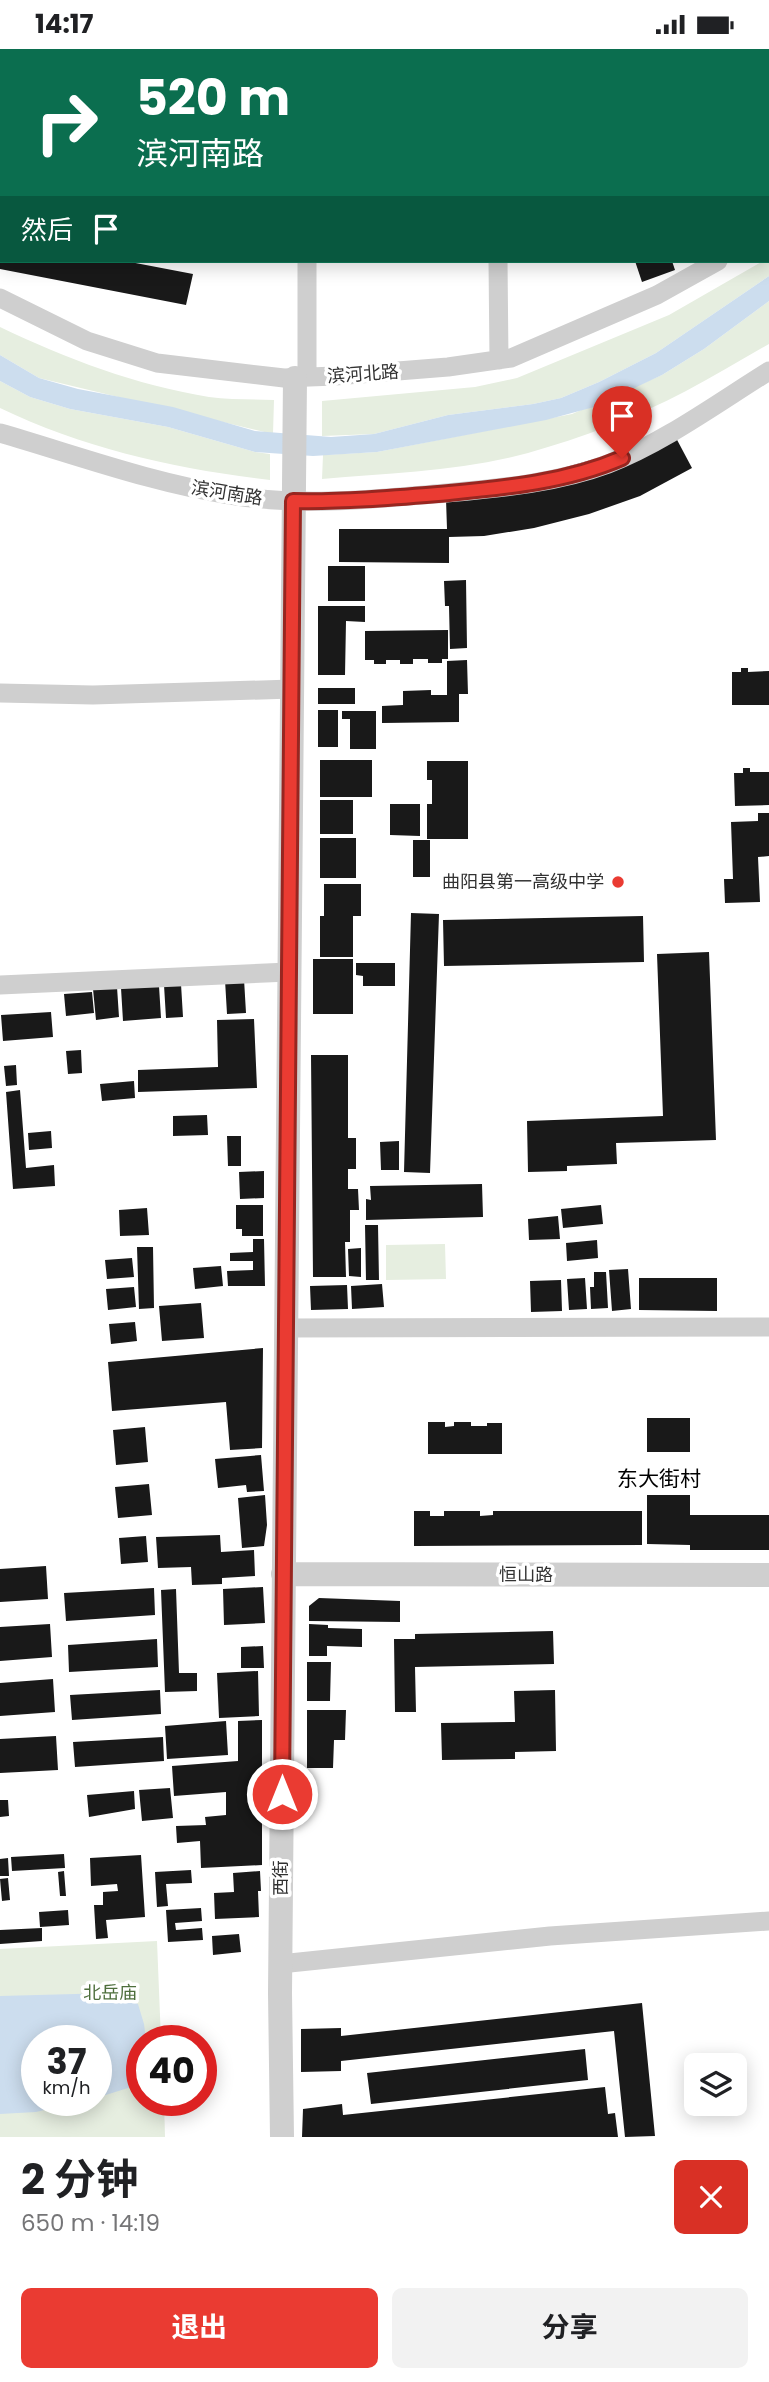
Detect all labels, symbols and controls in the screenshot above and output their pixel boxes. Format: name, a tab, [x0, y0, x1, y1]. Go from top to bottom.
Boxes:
text: 14:17	[35, 6, 93, 42]
text: 520 m	[136, 64, 290, 132]
icon: right	[21, 77, 112, 168]
text: 滨河南路	[136, 131, 264, 176]
icon: arrive	[87, 210, 125, 248]
text: 然后	[21, 212, 73, 248]
street label: 滨河北路	[326, 359, 400, 388]
pin	[592, 386, 652, 458]
icon: arrive	[603, 397, 641, 435]
street label: 滨河南路	[190, 475, 265, 510]
place label: 曲阳县第一高级中学	[442, 869, 604, 894]
marker: 曲阳县第一高级中学	[610, 874, 626, 890]
district label: 东大街村	[617, 1464, 701, 1493]
street label: 恒山路	[499, 1562, 553, 1587]
position arrow	[245, 1757, 319, 1831]
street label: 西街	[268, 1860, 293, 1896]
park label: 北岳庙	[83, 1980, 137, 2005]
speed limit sign: 40	[126, 2025, 217, 2116]
text: 37	[47, 2037, 86, 2086]
map controls	[684, 2053, 747, 2116]
button: layers	[684, 2053, 747, 2116]
text: km/h	[43, 2075, 90, 2100]
text: 2 分钟	[21, 2150, 138, 2209]
button: close	[674, 2160, 748, 2234]
text: 650 m · 14:19	[21, 2207, 160, 2239]
button: 退出	[21, 2288, 378, 2368]
button: 分享	[392, 2288, 748, 2368]

